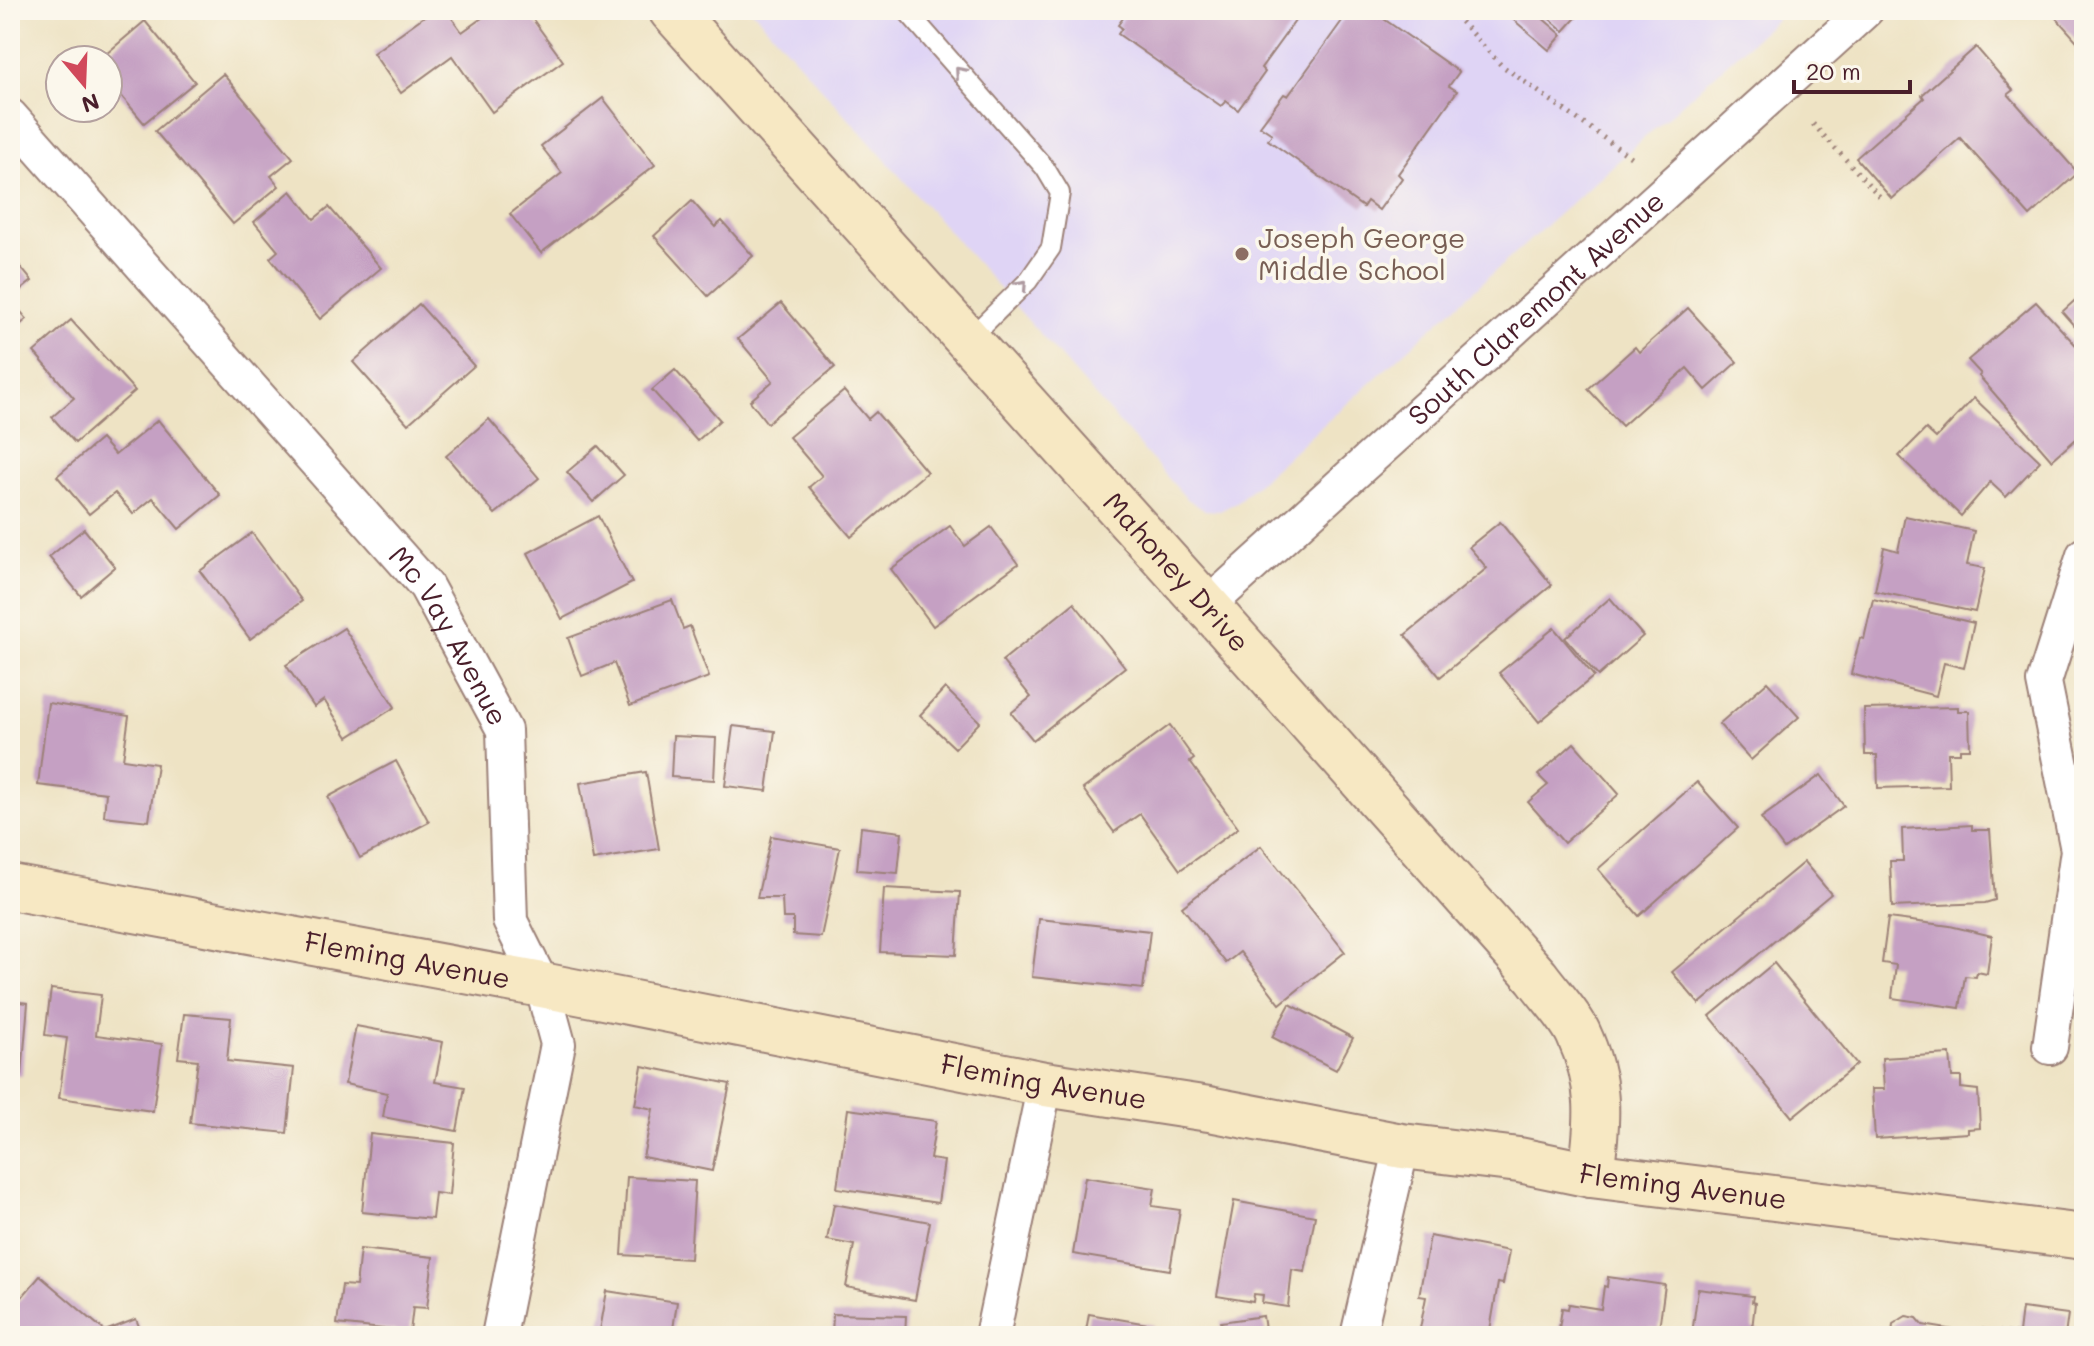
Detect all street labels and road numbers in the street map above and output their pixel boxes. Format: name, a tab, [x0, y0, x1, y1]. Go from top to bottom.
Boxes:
street label: South Claremont Avenue	[1400, 182, 1671, 433]
street label: Mahoney Drive	[1096, 484, 1258, 659]
street label: Mc Vay Avenue	[382, 538, 517, 731]
street label: Fleming Avenue	[302, 923, 513, 996]
street label: Fleming Avenue	[938, 1045, 1149, 1116]
street label: Fleming Avenue	[1576, 1154, 1789, 1216]

